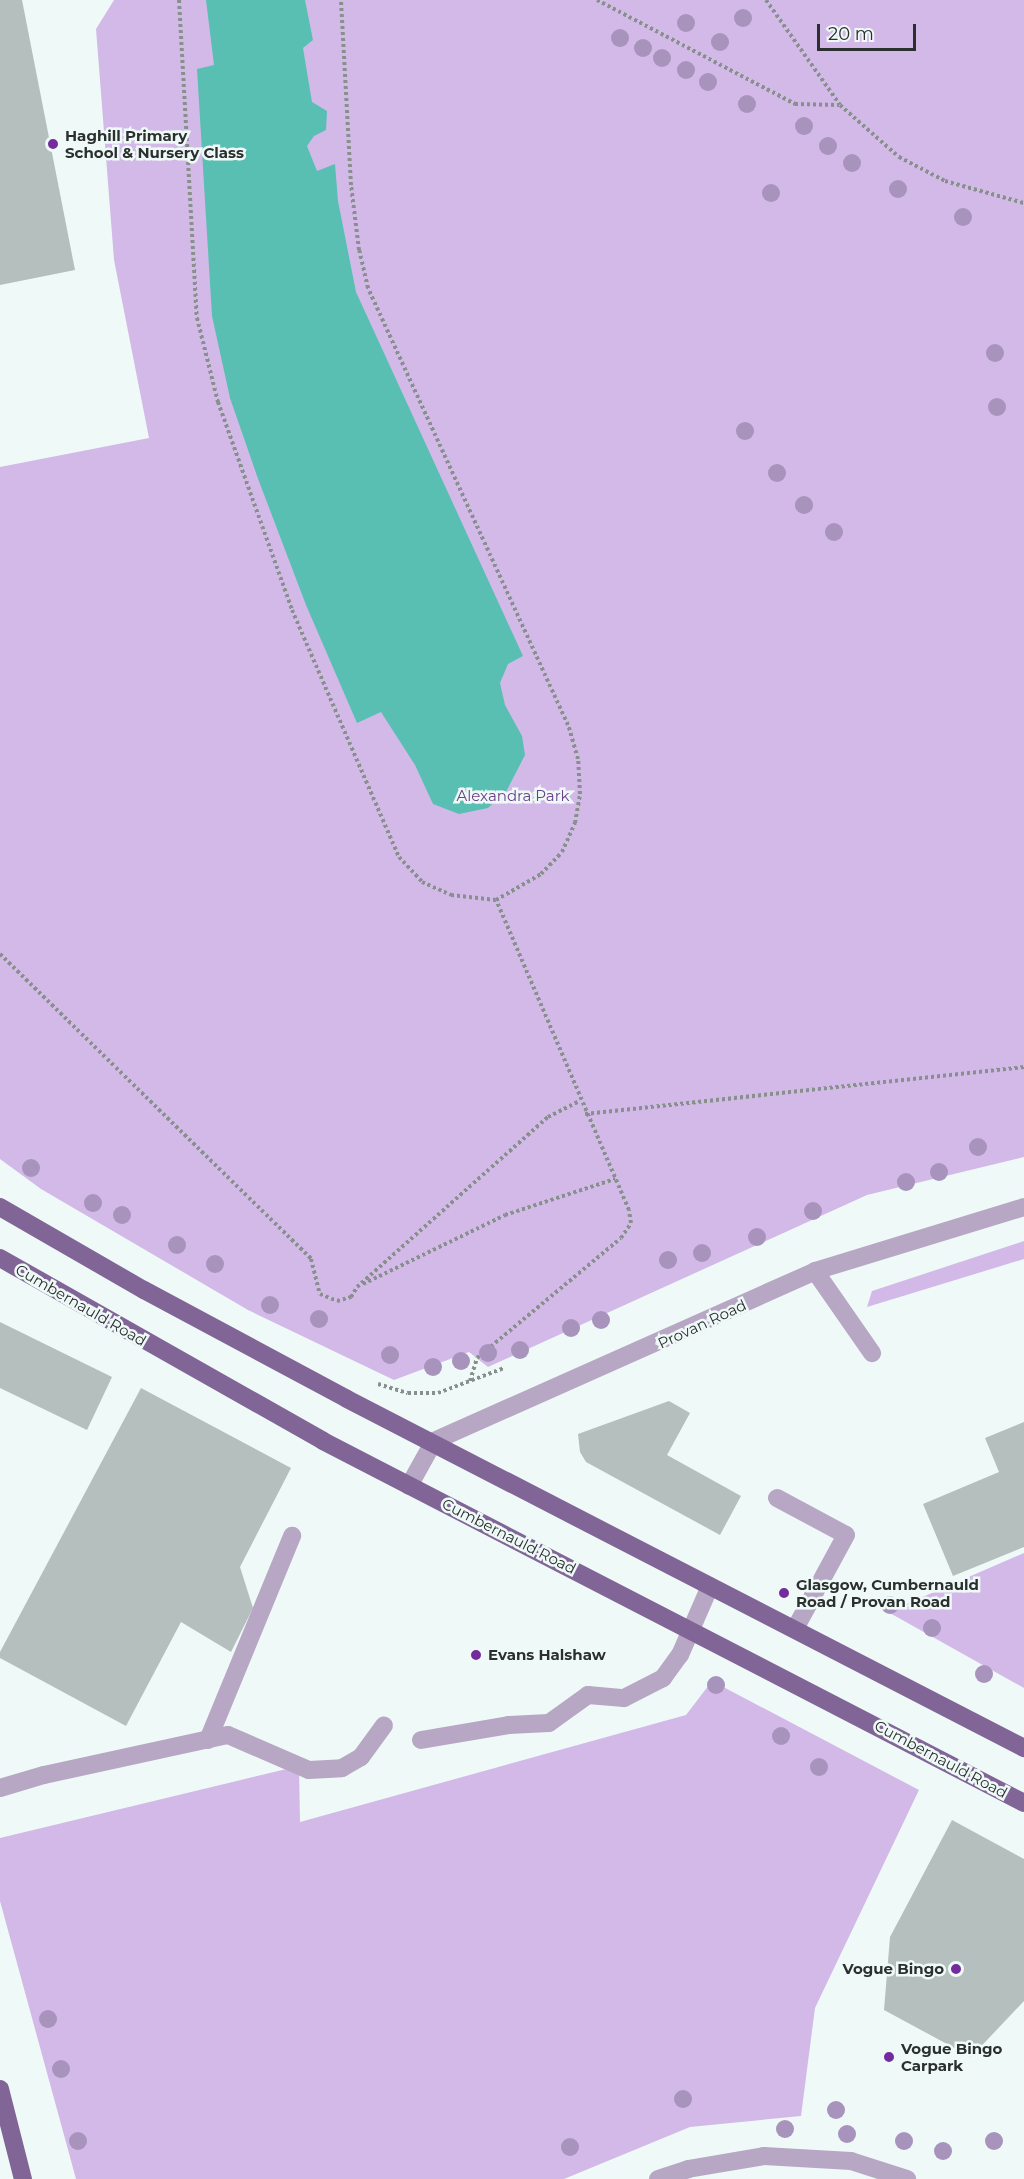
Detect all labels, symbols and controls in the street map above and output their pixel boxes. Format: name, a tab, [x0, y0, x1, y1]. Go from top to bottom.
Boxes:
scale bar	[820, 12, 919, 50]
text: 20 m	[828, 23, 874, 45]
place label: Haghill Primary School & Nursery Class	[65, 126, 244, 161]
marker: Haghill Primary School & Nursery Class	[46, 137, 60, 151]
park label: Alexandra Park	[456, 787, 570, 805]
street label: Cumbernauld Road	[12, 1260, 150, 1350]
street label: Provan Road	[655, 1296, 749, 1352]
street label: Cumbernauld Road	[439, 1494, 579, 1578]
place label: Glasgow, Cumbernauld Road / Provan Road	[796, 1575, 979, 1610]
marker: Glasgow, Cumbernauld Road / Provan Road	[777, 1586, 791, 1600]
place label: Evans Halshaw	[488, 1646, 606, 1664]
marker: Evans Halshaw	[469, 1648, 483, 1662]
street label: Cumbernauld Road	[871, 1716, 1011, 1802]
place label: Vogue Bingo	[843, 1960, 944, 1978]
marker: Vogue Bingo	[949, 1962, 963, 1976]
place label: Vogue Bingo Carpark	[901, 2039, 1002, 2074]
marker: Vogue Bingo Carpark	[882, 2050, 896, 2064]

